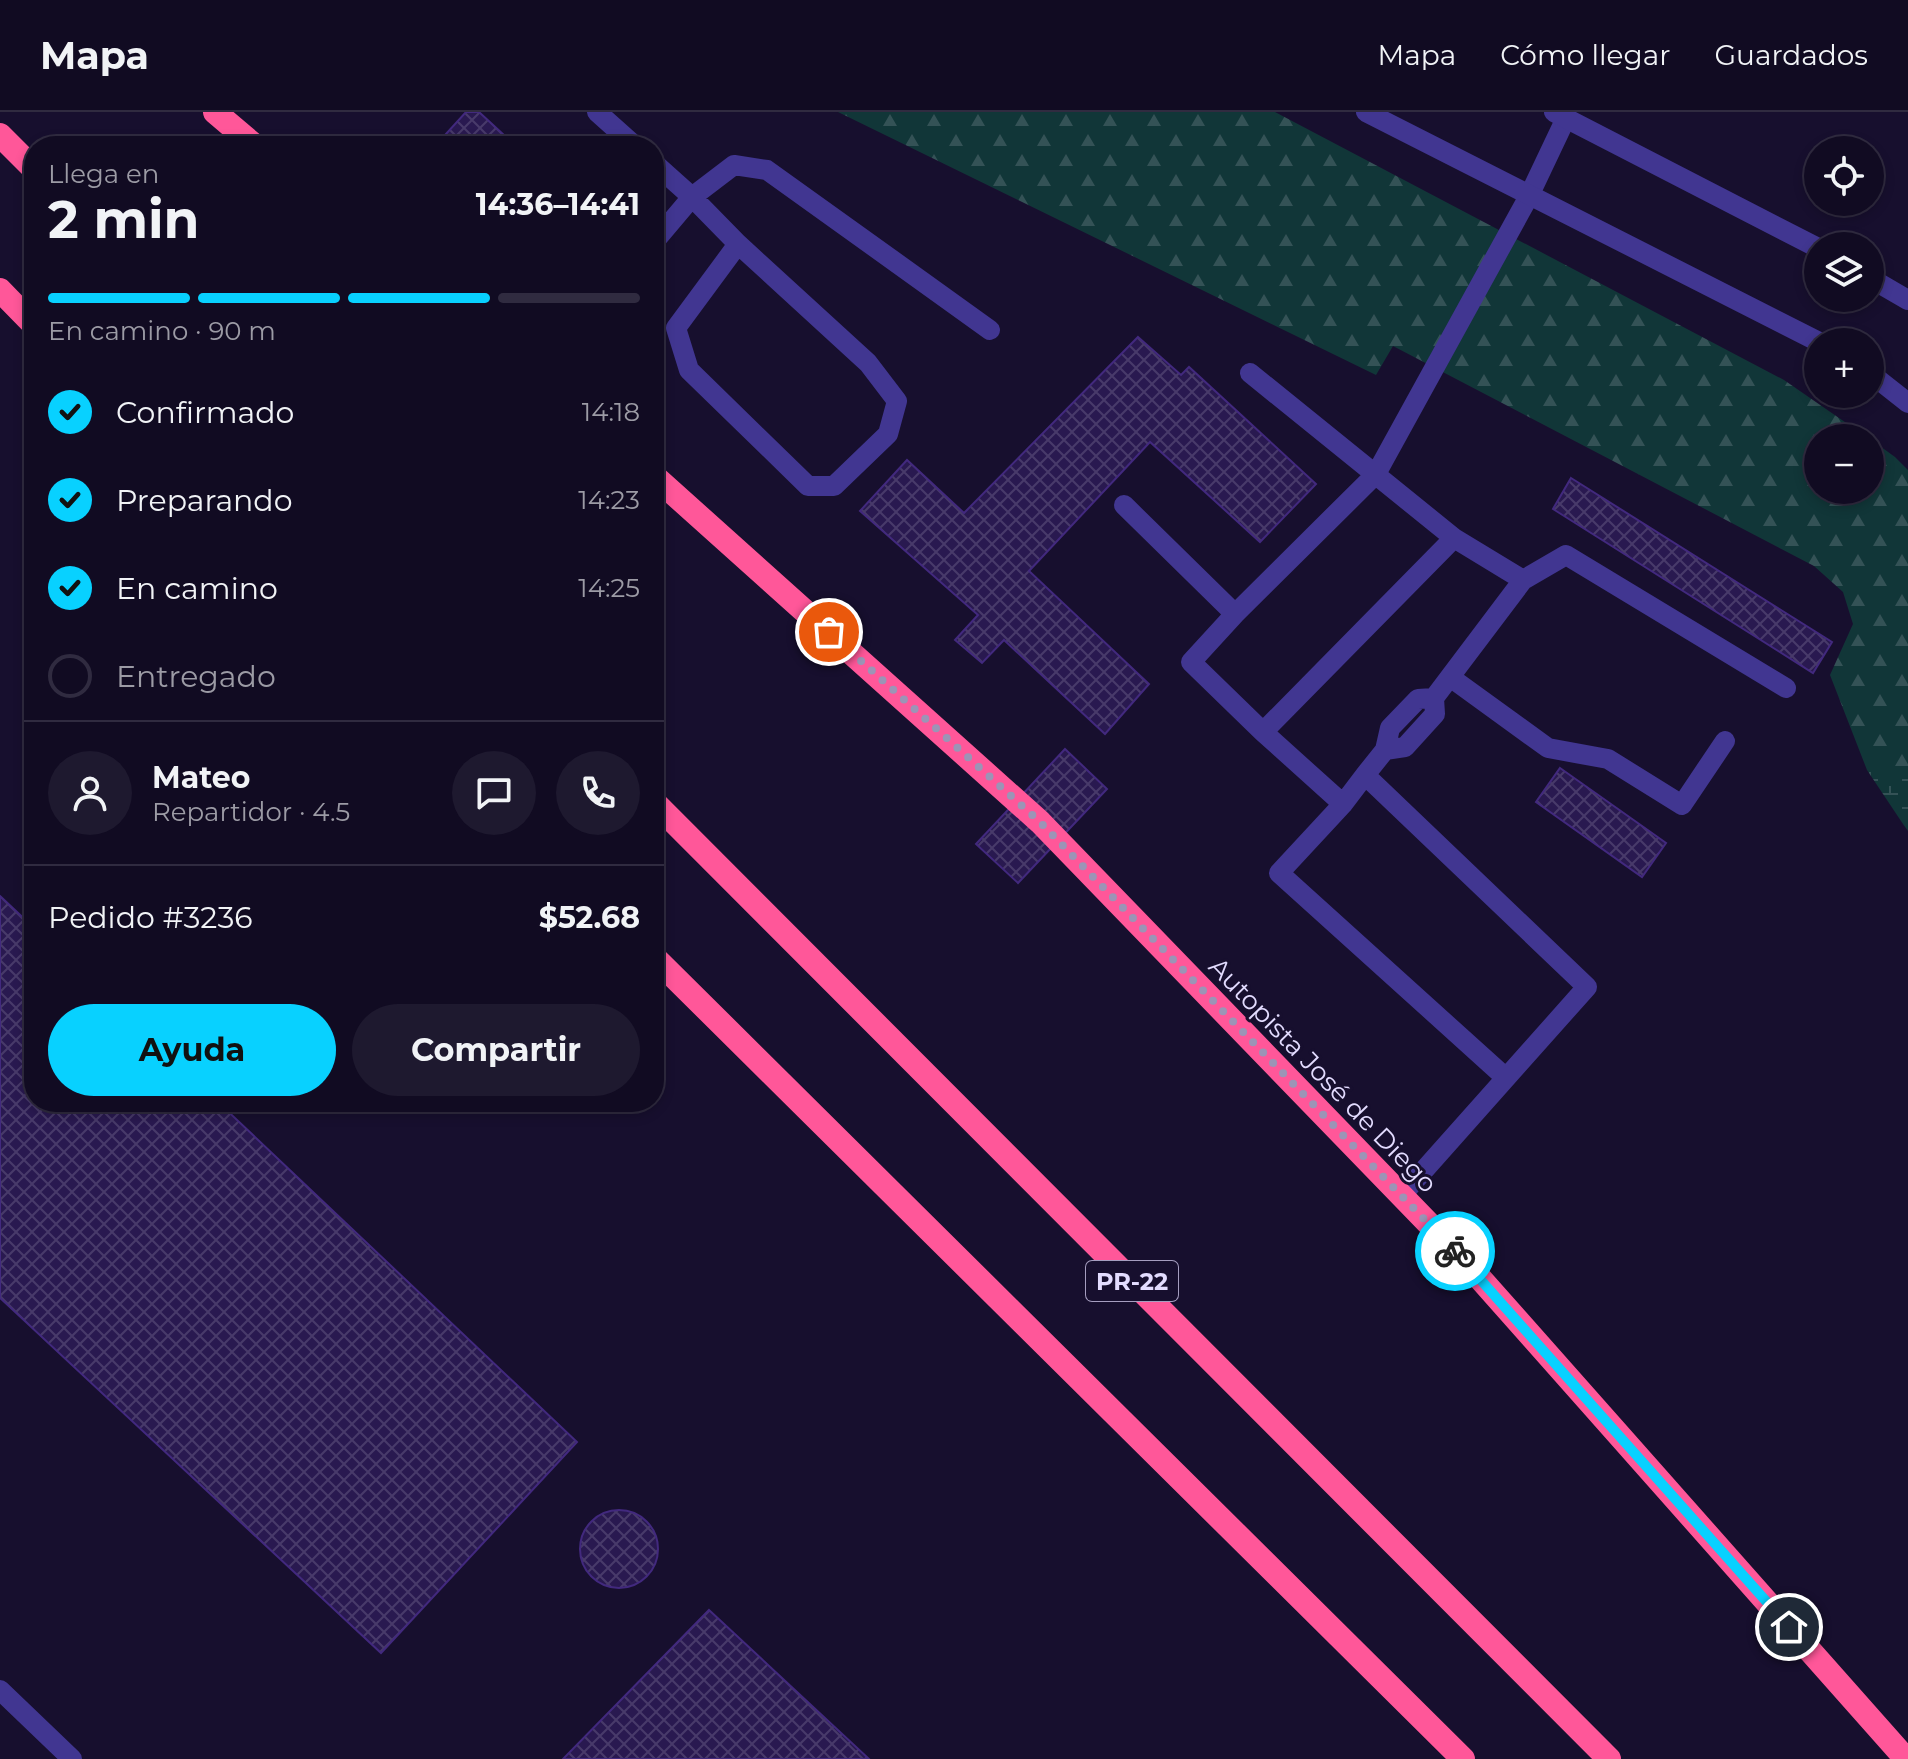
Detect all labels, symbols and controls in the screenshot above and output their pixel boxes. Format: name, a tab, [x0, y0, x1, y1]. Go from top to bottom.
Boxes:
text: Mapa	[40, 32, 149, 79]
text: Mapa	[1377, 38, 1456, 72]
text: Cómo llegar	[1500, 38, 1670, 72]
text: Guardados	[1714, 38, 1868, 72]
map controls	[1804, 136, 1884, 504]
button: locate	[1804, 136, 1884, 216]
text: Llega en	[48, 158, 159, 190]
text: 14:36–14:41	[476, 186, 640, 223]
text: 2 min	[48, 188, 200, 251]
button: layers	[1804, 232, 1884, 312]
text: En camino · 90 m	[48, 315, 276, 347]
button: +	[1804, 328, 1884, 408]
icon: check	[48, 390, 92, 434]
text: Confirmado	[116, 394, 294, 431]
text: 14:18	[582, 396, 640, 428]
button: −	[1804, 424, 1884, 504]
icon: check	[48, 478, 92, 522]
text: Preparando	[116, 482, 293, 519]
text: 14:23	[578, 484, 640, 516]
icon: check	[48, 566, 92, 610]
text: En camino	[116, 570, 278, 607]
text: 14:25	[578, 572, 640, 604]
pin	[795, 598, 863, 666]
icon: bag	[807, 610, 851, 654]
text: Entregado	[116, 658, 276, 695]
button: person	[48, 751, 132, 835]
button: chat	[452, 751, 536, 835]
button: phone	[556, 751, 640, 835]
text: Mateo	[152, 759, 250, 796]
text: Repartidor · 4.5	[152, 796, 350, 828]
text: Pedido #3236	[48, 899, 253, 936]
text: $52.68	[539, 899, 640, 936]
street label: Autopista José de Diego	[1202, 951, 1444, 1199]
button: Ayuda	[48, 1004, 336, 1096]
button: Compartir	[352, 1004, 640, 1096]
courier	[1415, 1211, 1495, 1291]
icon: bike	[1433, 1229, 1477, 1273]
road number: PR-22	[1086, 1261, 1178, 1301]
pin	[1755, 1593, 1823, 1661]
icon: home	[1767, 1605, 1811, 1649]

